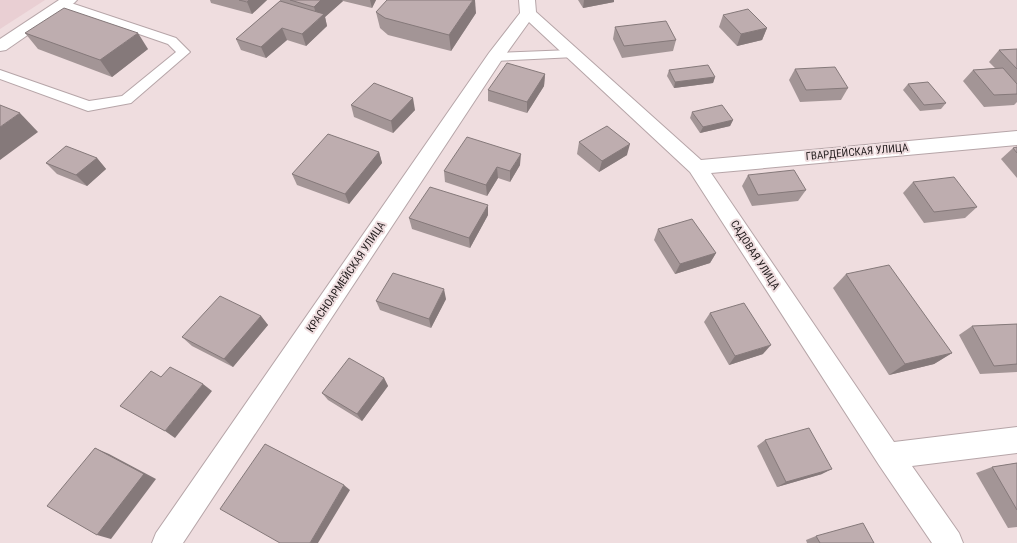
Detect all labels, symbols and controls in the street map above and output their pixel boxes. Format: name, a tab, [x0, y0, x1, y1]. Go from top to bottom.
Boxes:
street label: ГВАРДЕЙСКАЯ УЛИЦА	[805, 141, 910, 163]
street label: САДОВАЯ УЛИЦА	[728, 218, 783, 293]
street label: КРАСНОАРМЕЙСКАЯ УЛИЦА	[304, 219, 388, 335]

